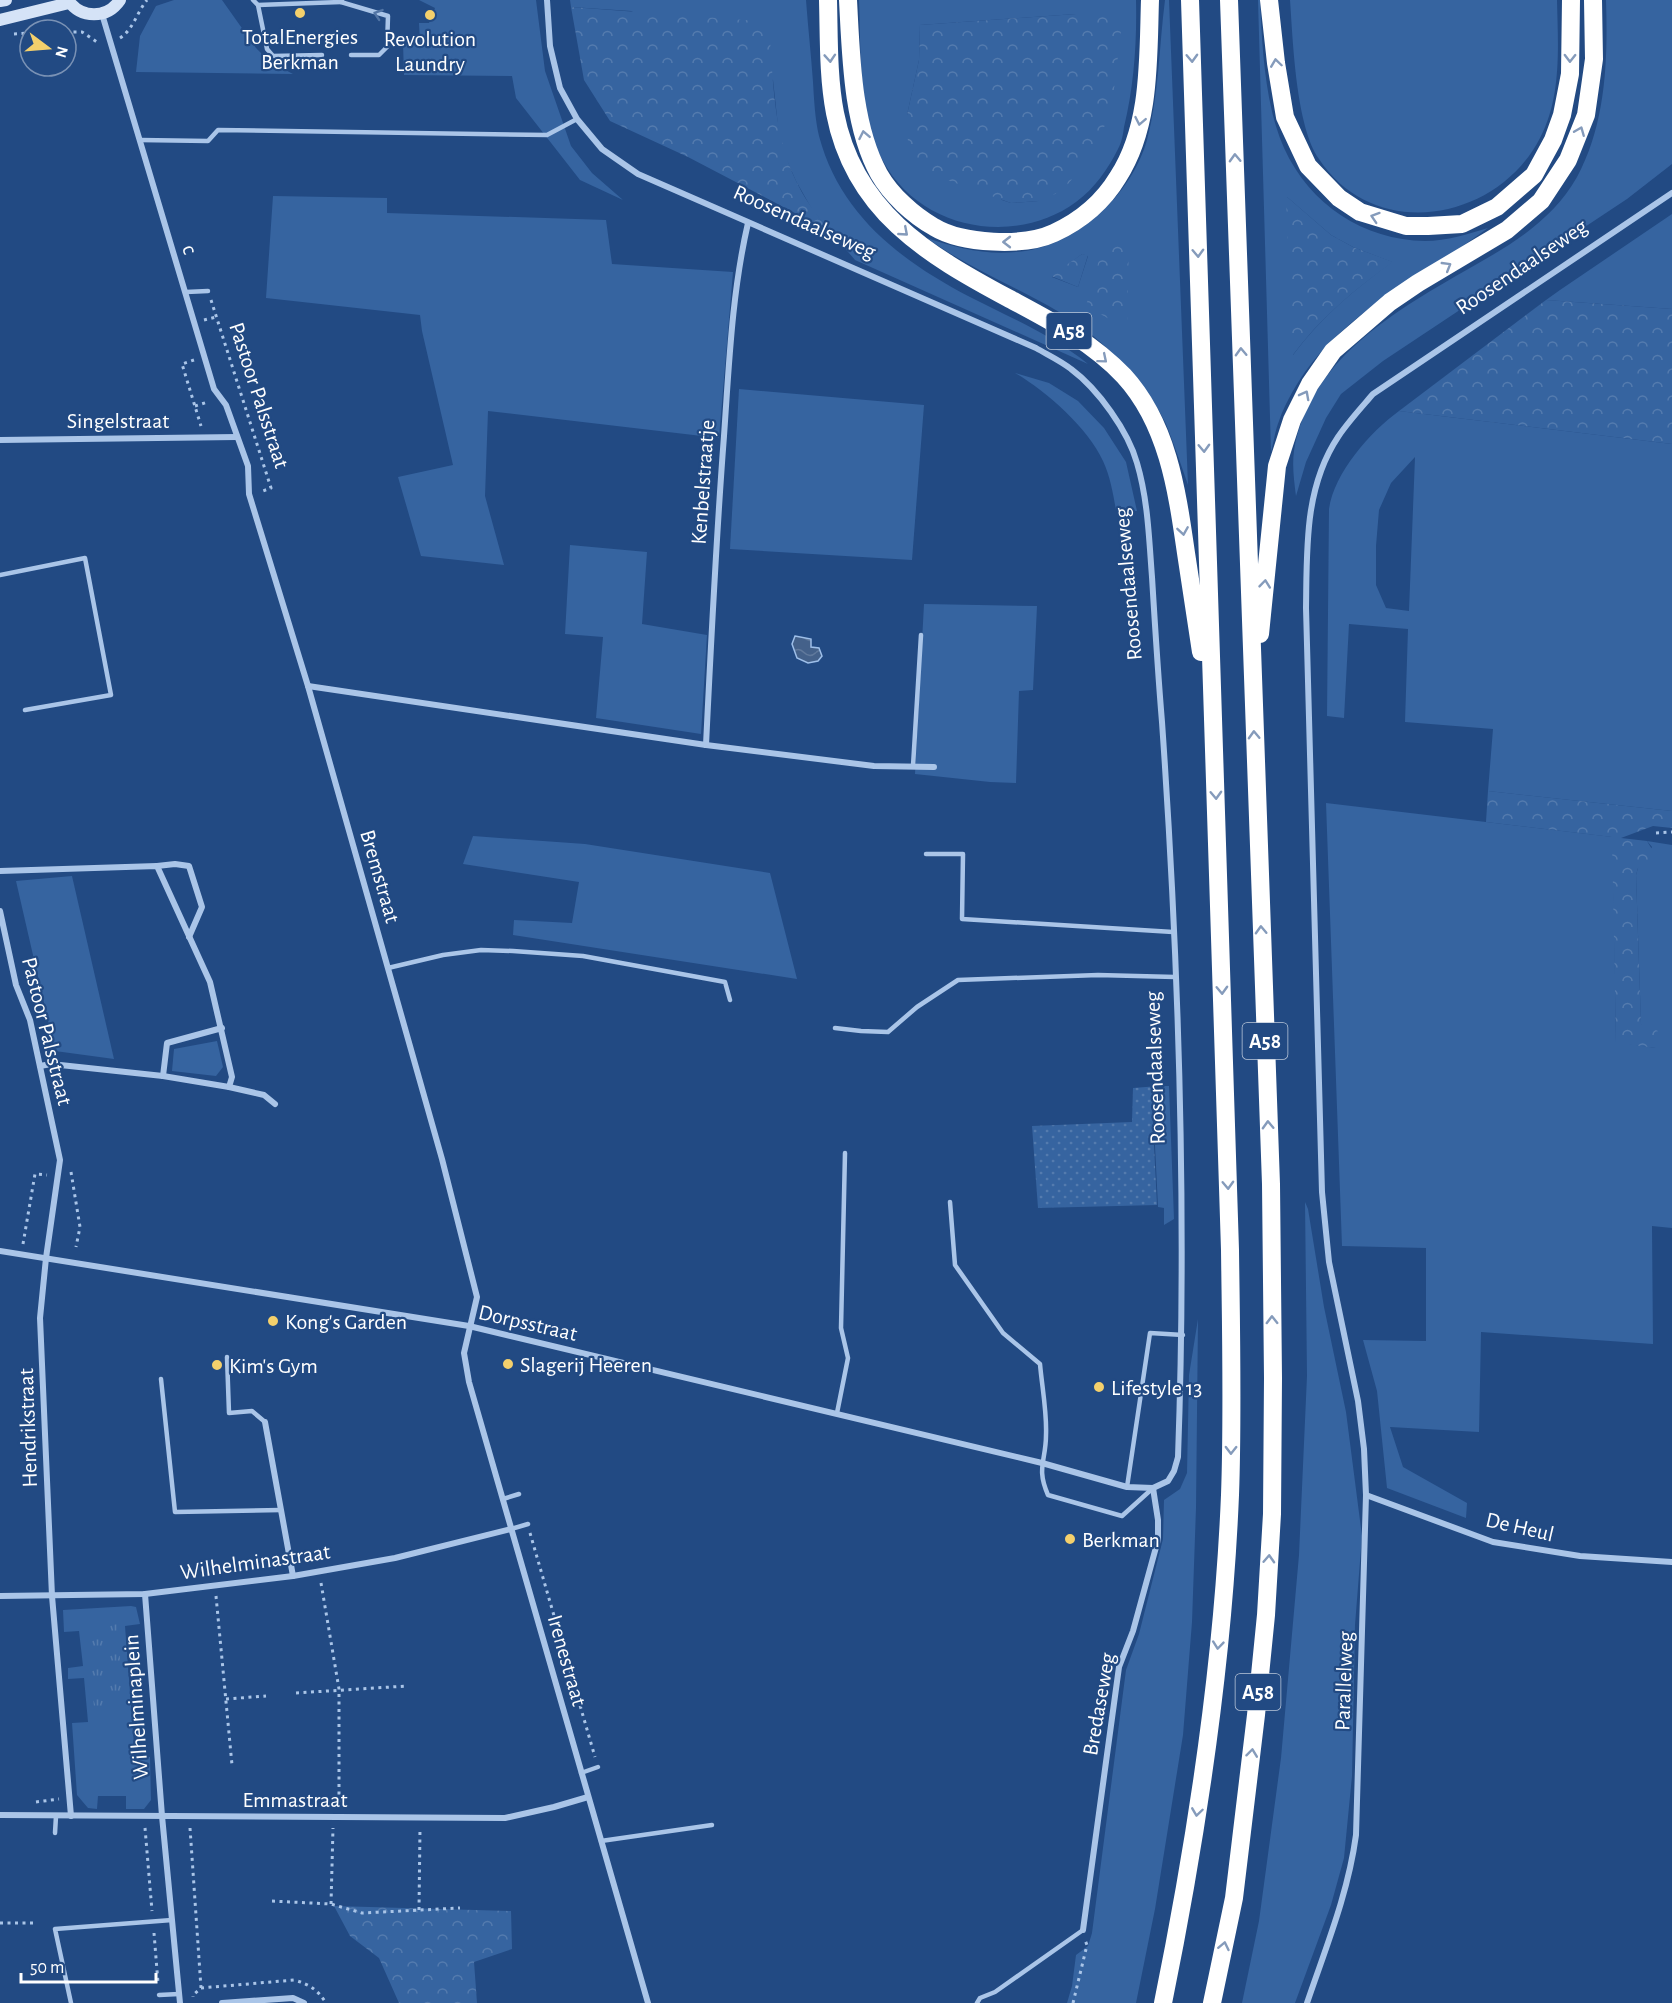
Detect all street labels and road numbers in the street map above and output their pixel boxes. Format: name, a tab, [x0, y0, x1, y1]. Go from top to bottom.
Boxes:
street label: Roosendaalseweg	[730, 181, 879, 263]
street label: Roosendaalseweg	[1452, 215, 1591, 319]
street label: c	[178, 242, 202, 257]
road number: A58	[1046, 313, 1092, 349]
street label: Pastoor Palsstraat	[225, 320, 293, 471]
street label: Singelstraat	[67, 410, 169, 432]
street label: Kenbelstraatje	[688, 419, 718, 545]
street label: Roosendaalseweg	[1110, 506, 1146, 661]
street label: Bremstraat	[356, 827, 404, 925]
street label: Pastoor Palsstraat	[18, 955, 76, 1108]
street label: Roosendaalseweg	[1141, 991, 1169, 1145]
road number: A58	[1242, 1023, 1288, 1059]
street label: Dorpsstraat	[476, 1301, 579, 1345]
street label: Hendrikstraat	[15, 1368, 41, 1488]
street label: De Heul	[1483, 1508, 1556, 1545]
street label: Wilhelminastraat	[179, 1541, 332, 1583]
street label: Irenestraat	[544, 1612, 591, 1708]
street label: Parallelweg	[1331, 1631, 1357, 1731]
street label: Wilhelminaplein	[120, 1634, 152, 1780]
street label: Bredaseweg	[1079, 1651, 1119, 1757]
road number: A58	[1236, 1674, 1280, 1710]
street label: Emmastraat	[243, 1789, 347, 1811]

